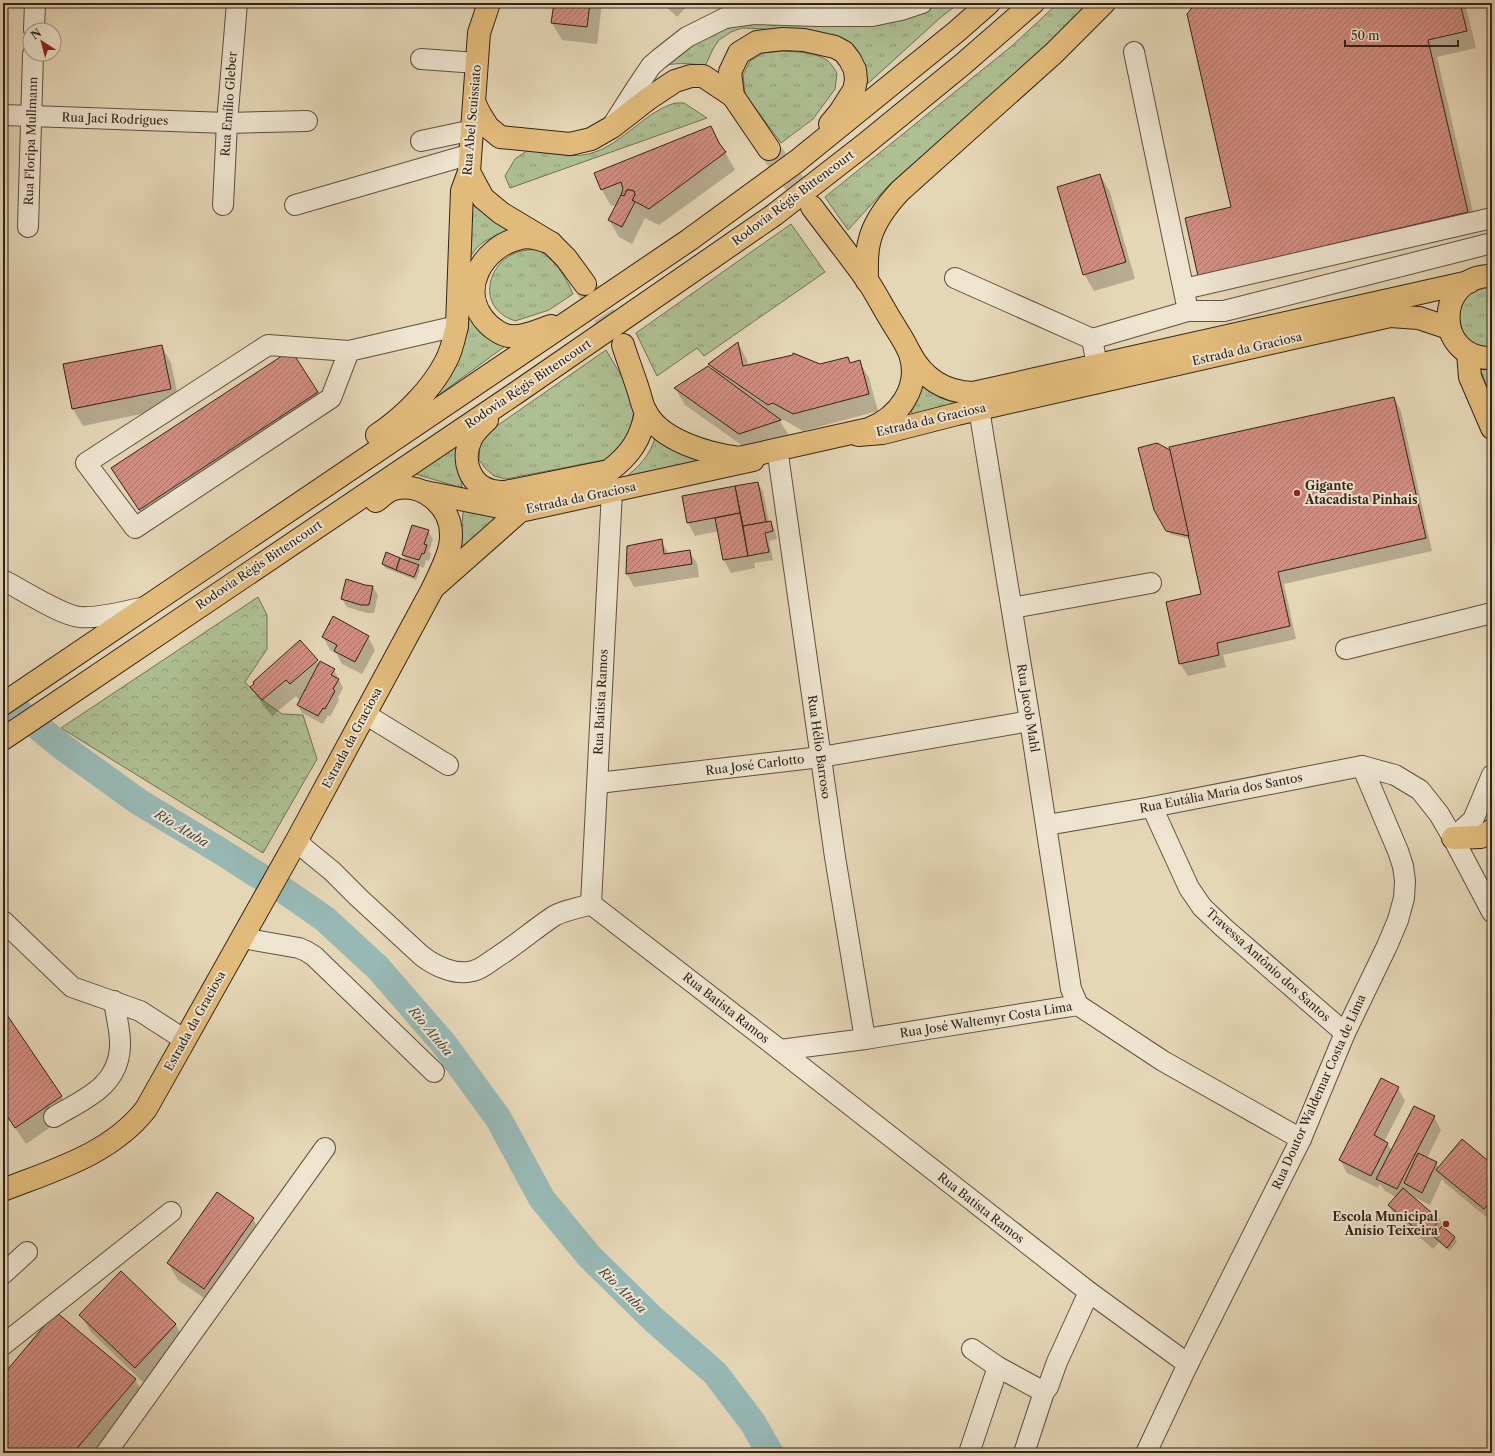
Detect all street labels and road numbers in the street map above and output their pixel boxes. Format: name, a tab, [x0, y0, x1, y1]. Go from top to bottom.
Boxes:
street label: Rua Emílio Gleber	[217, 51, 240, 157]
street label: Rua Abel Scuissiato	[459, 64, 484, 176]
street label: Rua Floripa Mullmann	[21, 76, 40, 206]
street label: Rua Jaci Rodrigues	[61, 109, 169, 128]
street label: Rodovia Régis Bittencourt	[729, 146, 857, 248]
street label: Estrada da Graciosa	[1191, 328, 1304, 368]
street label: Rodovia Régis Bittencourt	[462, 335, 594, 431]
street label: Estrada da Graciosa	[875, 399, 988, 439]
street label: Estrada da Graciosa	[524, 478, 638, 517]
street label: Rodovia Régis Bittencourt	[193, 516, 325, 612]
street label: Rua Batista Ramos	[590, 649, 611, 755]
street label: Rua Jacob Mahl	[1014, 663, 1043, 754]
street label: Estrada da Graciosa	[319, 684, 385, 791]
street label: Rua Hélio Barroso	[805, 694, 834, 800]
street label: Rua José Carlotto	[705, 751, 805, 778]
street label: Rua Eutália Maria dos Santos	[1138, 769, 1304, 816]
street label: Travessa Antônio dos Santos	[1203, 905, 1334, 1024]
street label: Estrada da Graciosa	[161, 967, 229, 1073]
street label: Rua Batista Ramos	[680, 969, 773, 1046]
street label: Rua Doutor Waldemar Costa de Lima	[1269, 991, 1369, 1192]
street label: Rua José Waltemyr Costa Lima	[899, 998, 1074, 1041]
street label: Rua Batista Ramos	[935, 1169, 1028, 1246]

